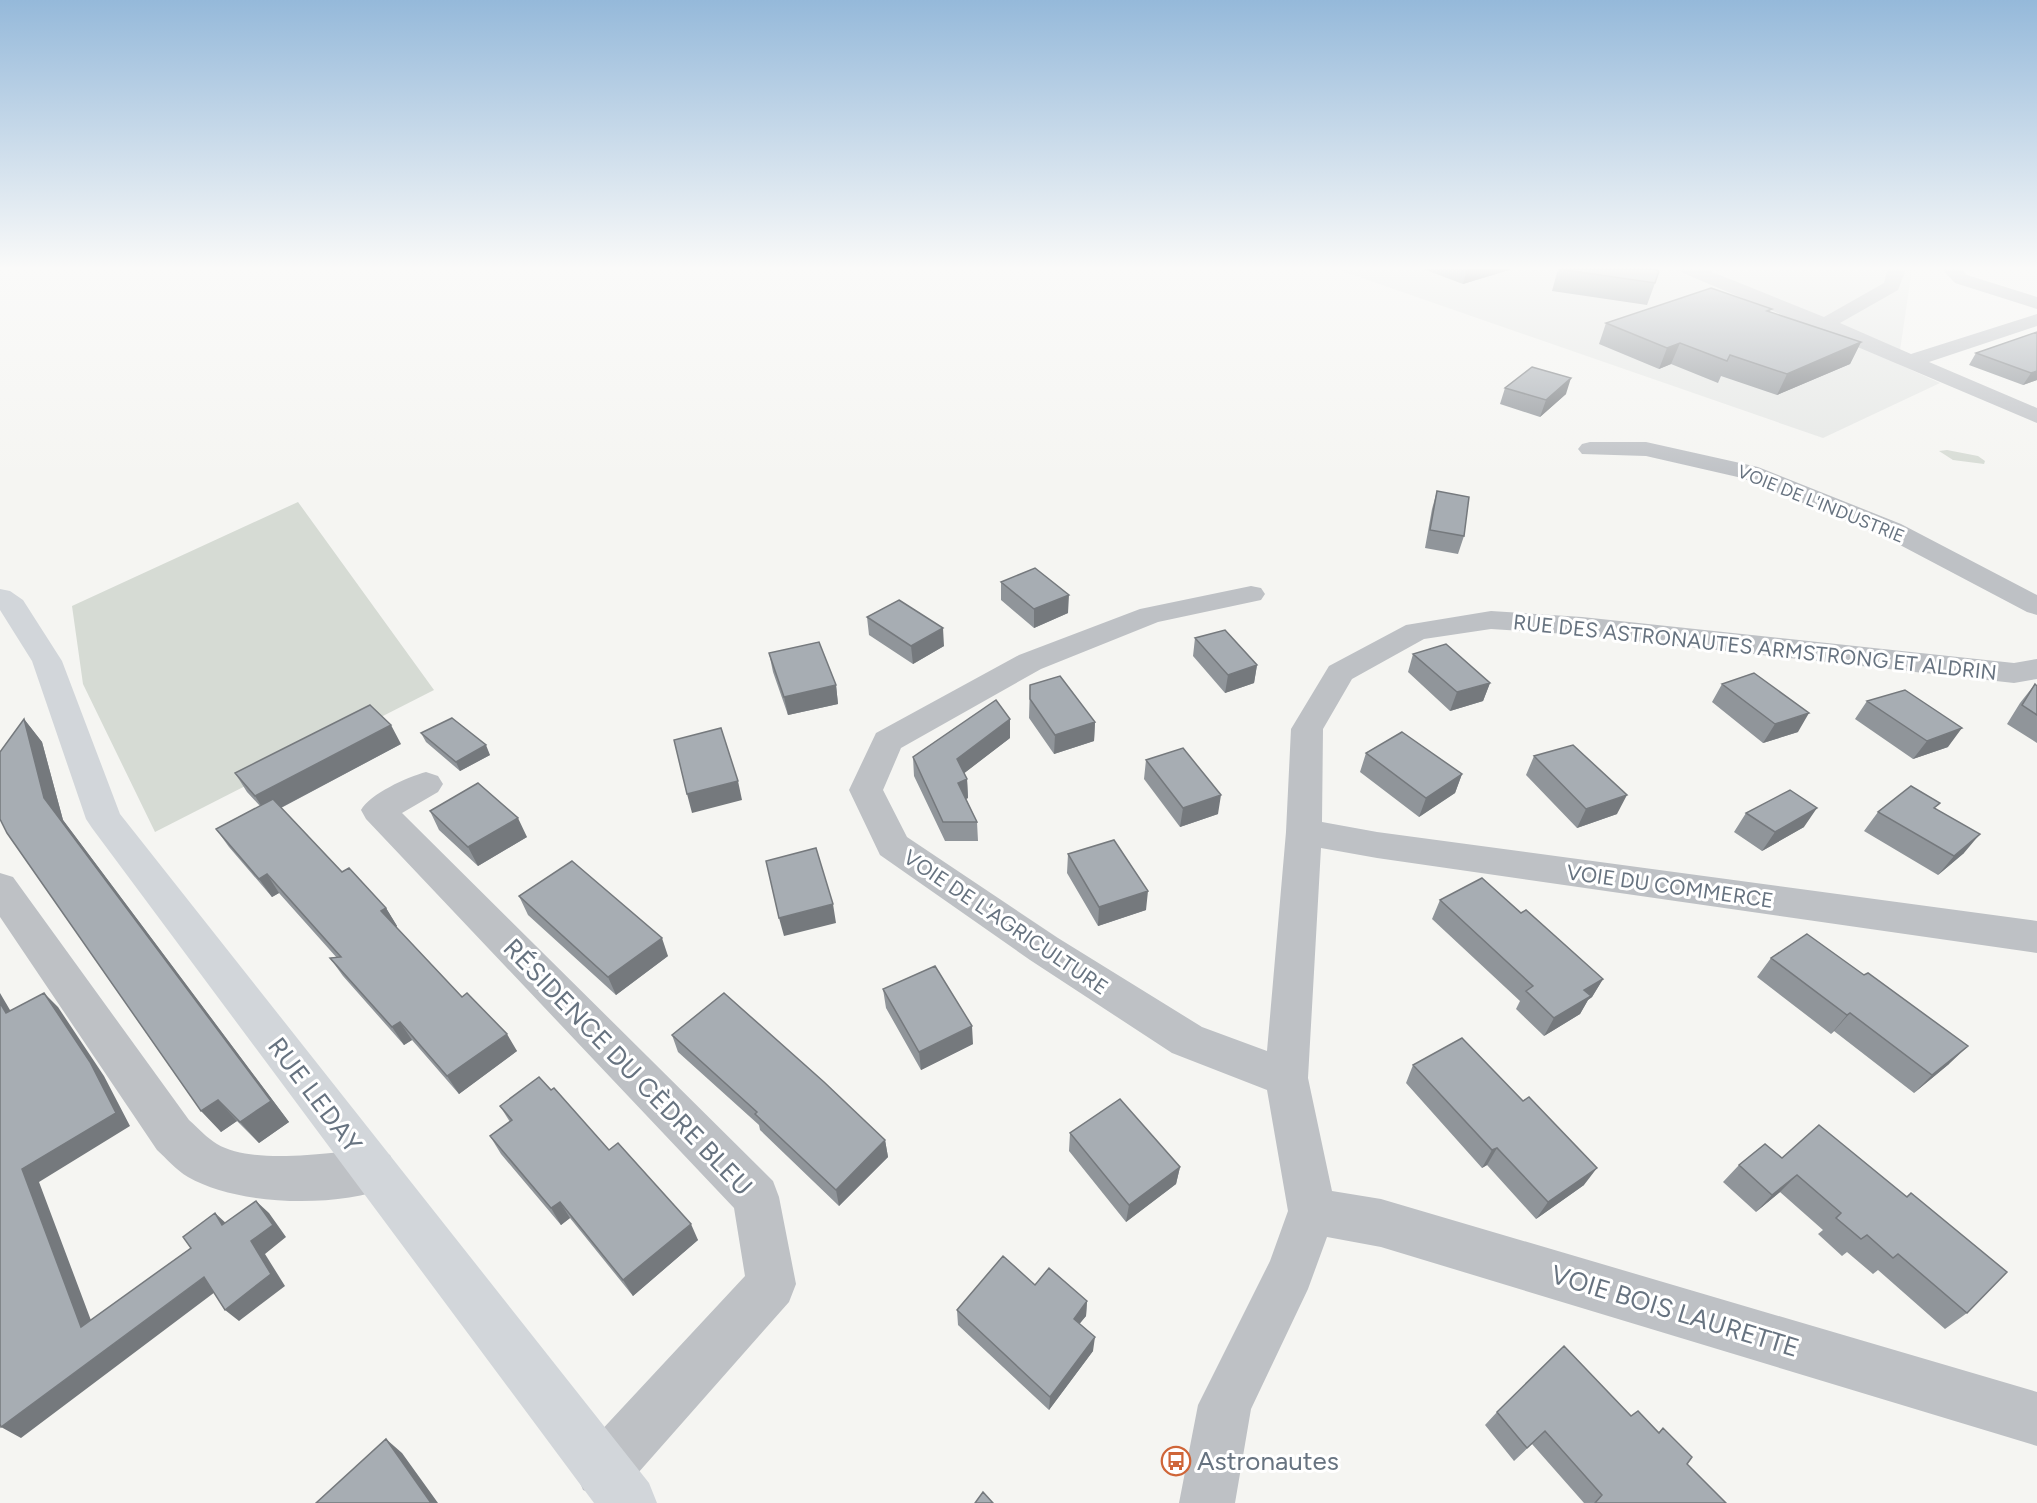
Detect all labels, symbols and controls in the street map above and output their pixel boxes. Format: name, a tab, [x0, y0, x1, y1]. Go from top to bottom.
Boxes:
street label: VOIE DE L'INDUSTRIE	[1734, 460, 1908, 548]
street label: RUE DES ASTRONAUTES ARMSTRONG ET ALDRIN	[1512, 609, 1998, 685]
street label: VOIE DE L'AGRICULTURE	[899, 844, 1113, 1000]
street label: VOIE DU COMMERCE	[1565, 859, 1775, 913]
street label: RÉSIDENCE DU CÈDRE BLEU	[497, 932, 759, 1202]
street label: RUE LEDAY	[261, 1031, 369, 1159]
street label: VOIE BOIS LAURETTE	[1547, 1258, 1803, 1364]
bus stop icon: Astronautes	[1160, 1445, 1192, 1477]
place label: Astronautes	[1197, 1445, 1339, 1477]

